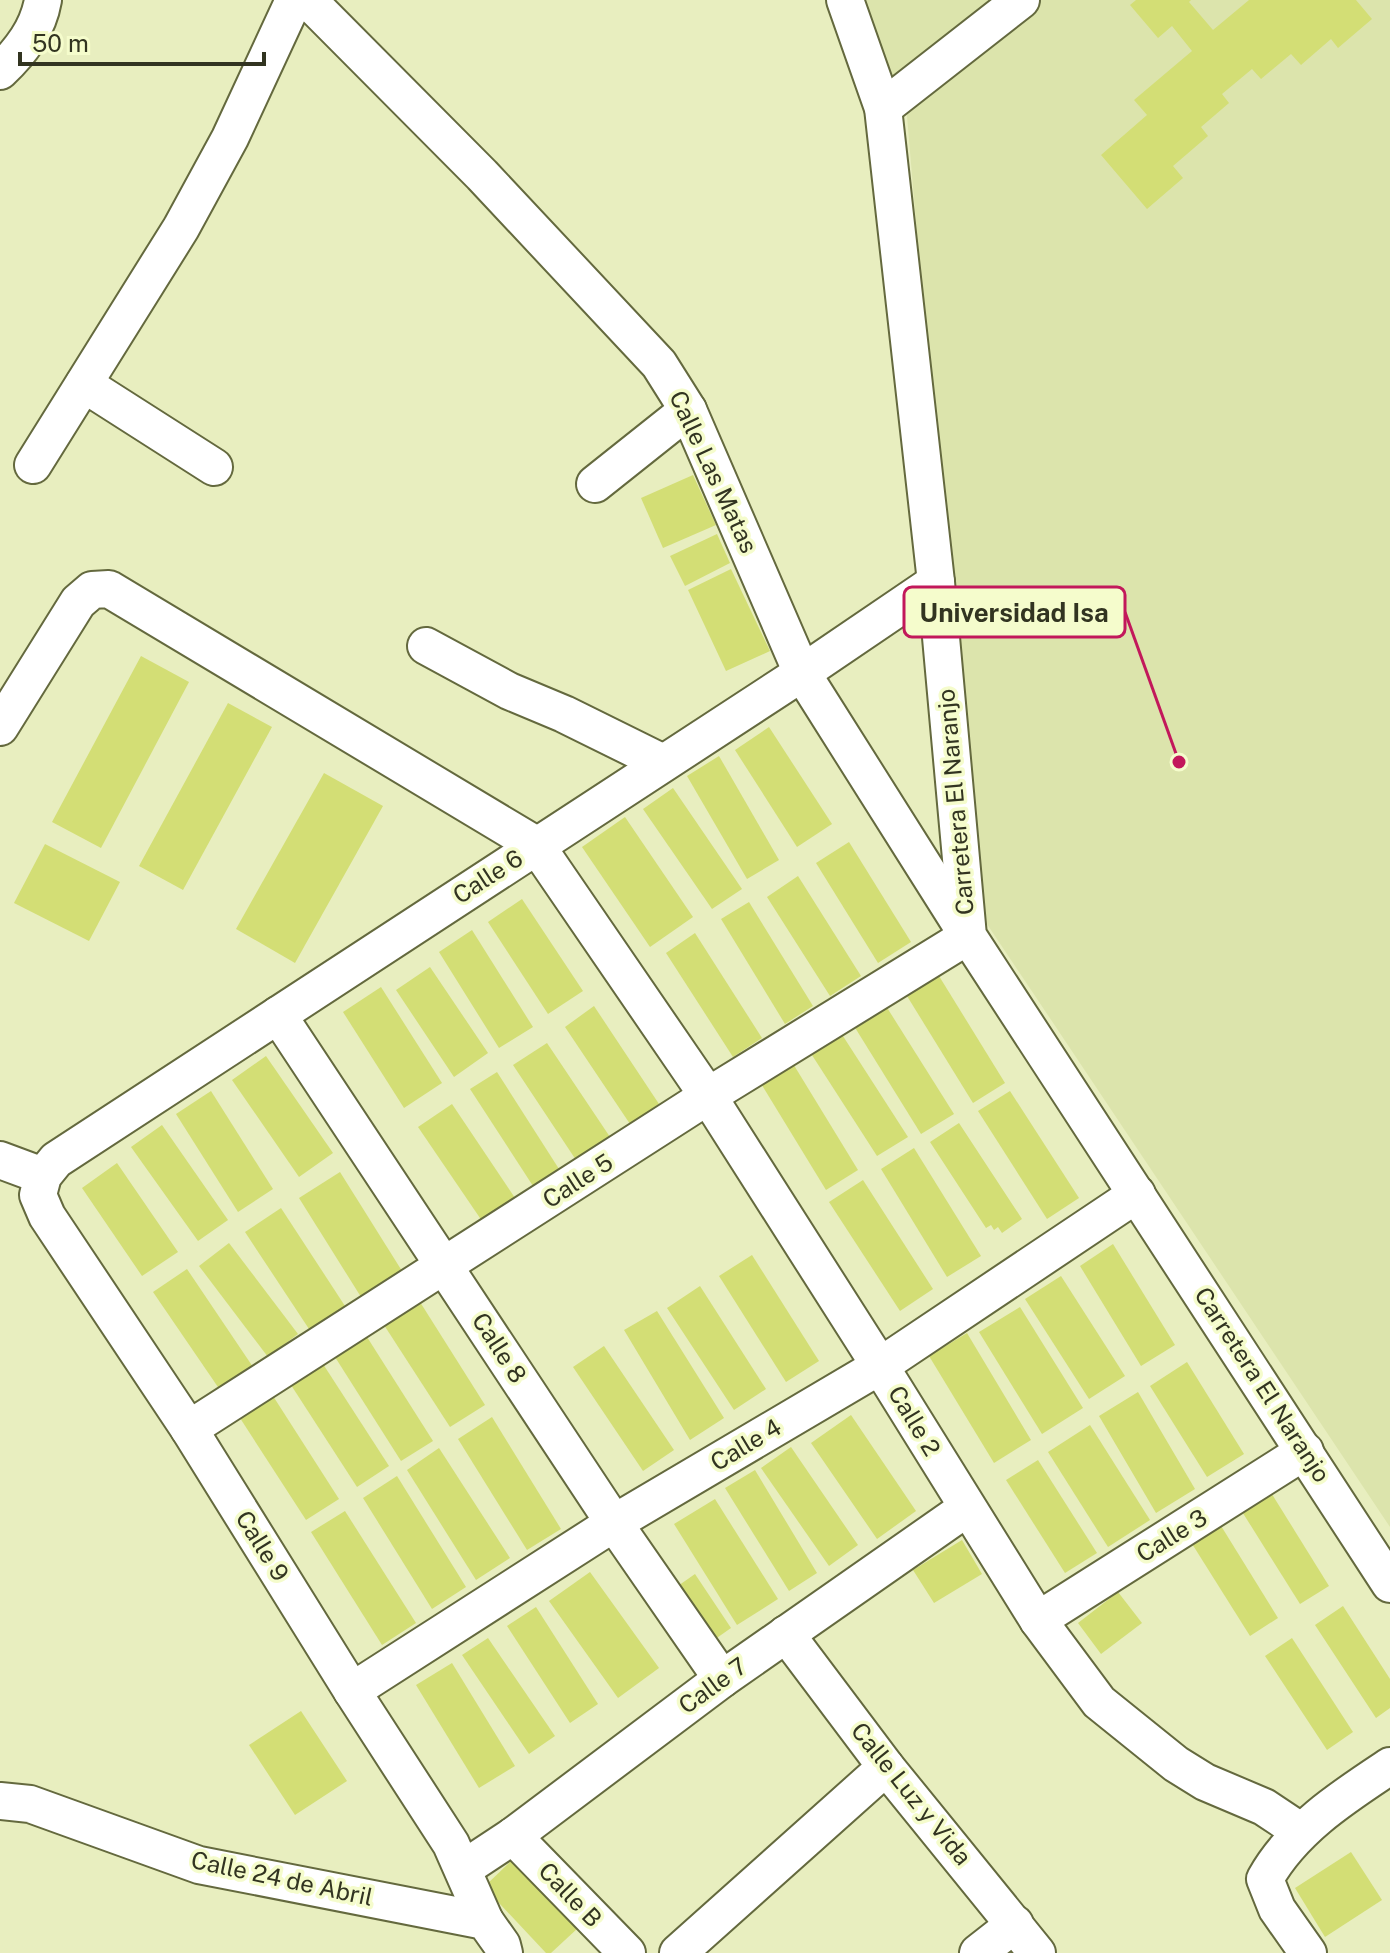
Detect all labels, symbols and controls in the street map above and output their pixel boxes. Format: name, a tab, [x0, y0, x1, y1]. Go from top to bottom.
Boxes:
scale bar	[20, 16, 264, 66]
text: 50 m	[32, 29, 89, 57]
street label: Calle Las Matas	[664, 386, 764, 557]
callout: Universidad Isa	[904, 587, 1125, 637]
text: Universidad Isa	[919, 597, 1109, 628]
street label: Carretera El Naranjo	[931, 688, 979, 916]
street label: Calle 6	[447, 843, 528, 909]
street label: Calle 5	[537, 1147, 618, 1213]
street label: Carretera El Naranjo	[1189, 1282, 1336, 1487]
street label: Calle 8	[467, 1307, 533, 1388]
street label: Calle 2	[883, 1380, 947, 1461]
street label: Calle 4	[705, 1412, 786, 1476]
street label: Calle 3	[1131, 1503, 1212, 1568]
street label: Calle 9	[230, 1505, 295, 1586]
street label: Calle 7	[673, 1651, 752, 1719]
street label: Calle Luz y Vida	[846, 1716, 978, 1870]
street label: Calle 24 de Abril	[189, 1845, 376, 1911]
street label: Calle B	[533, 1856, 608, 1932]

